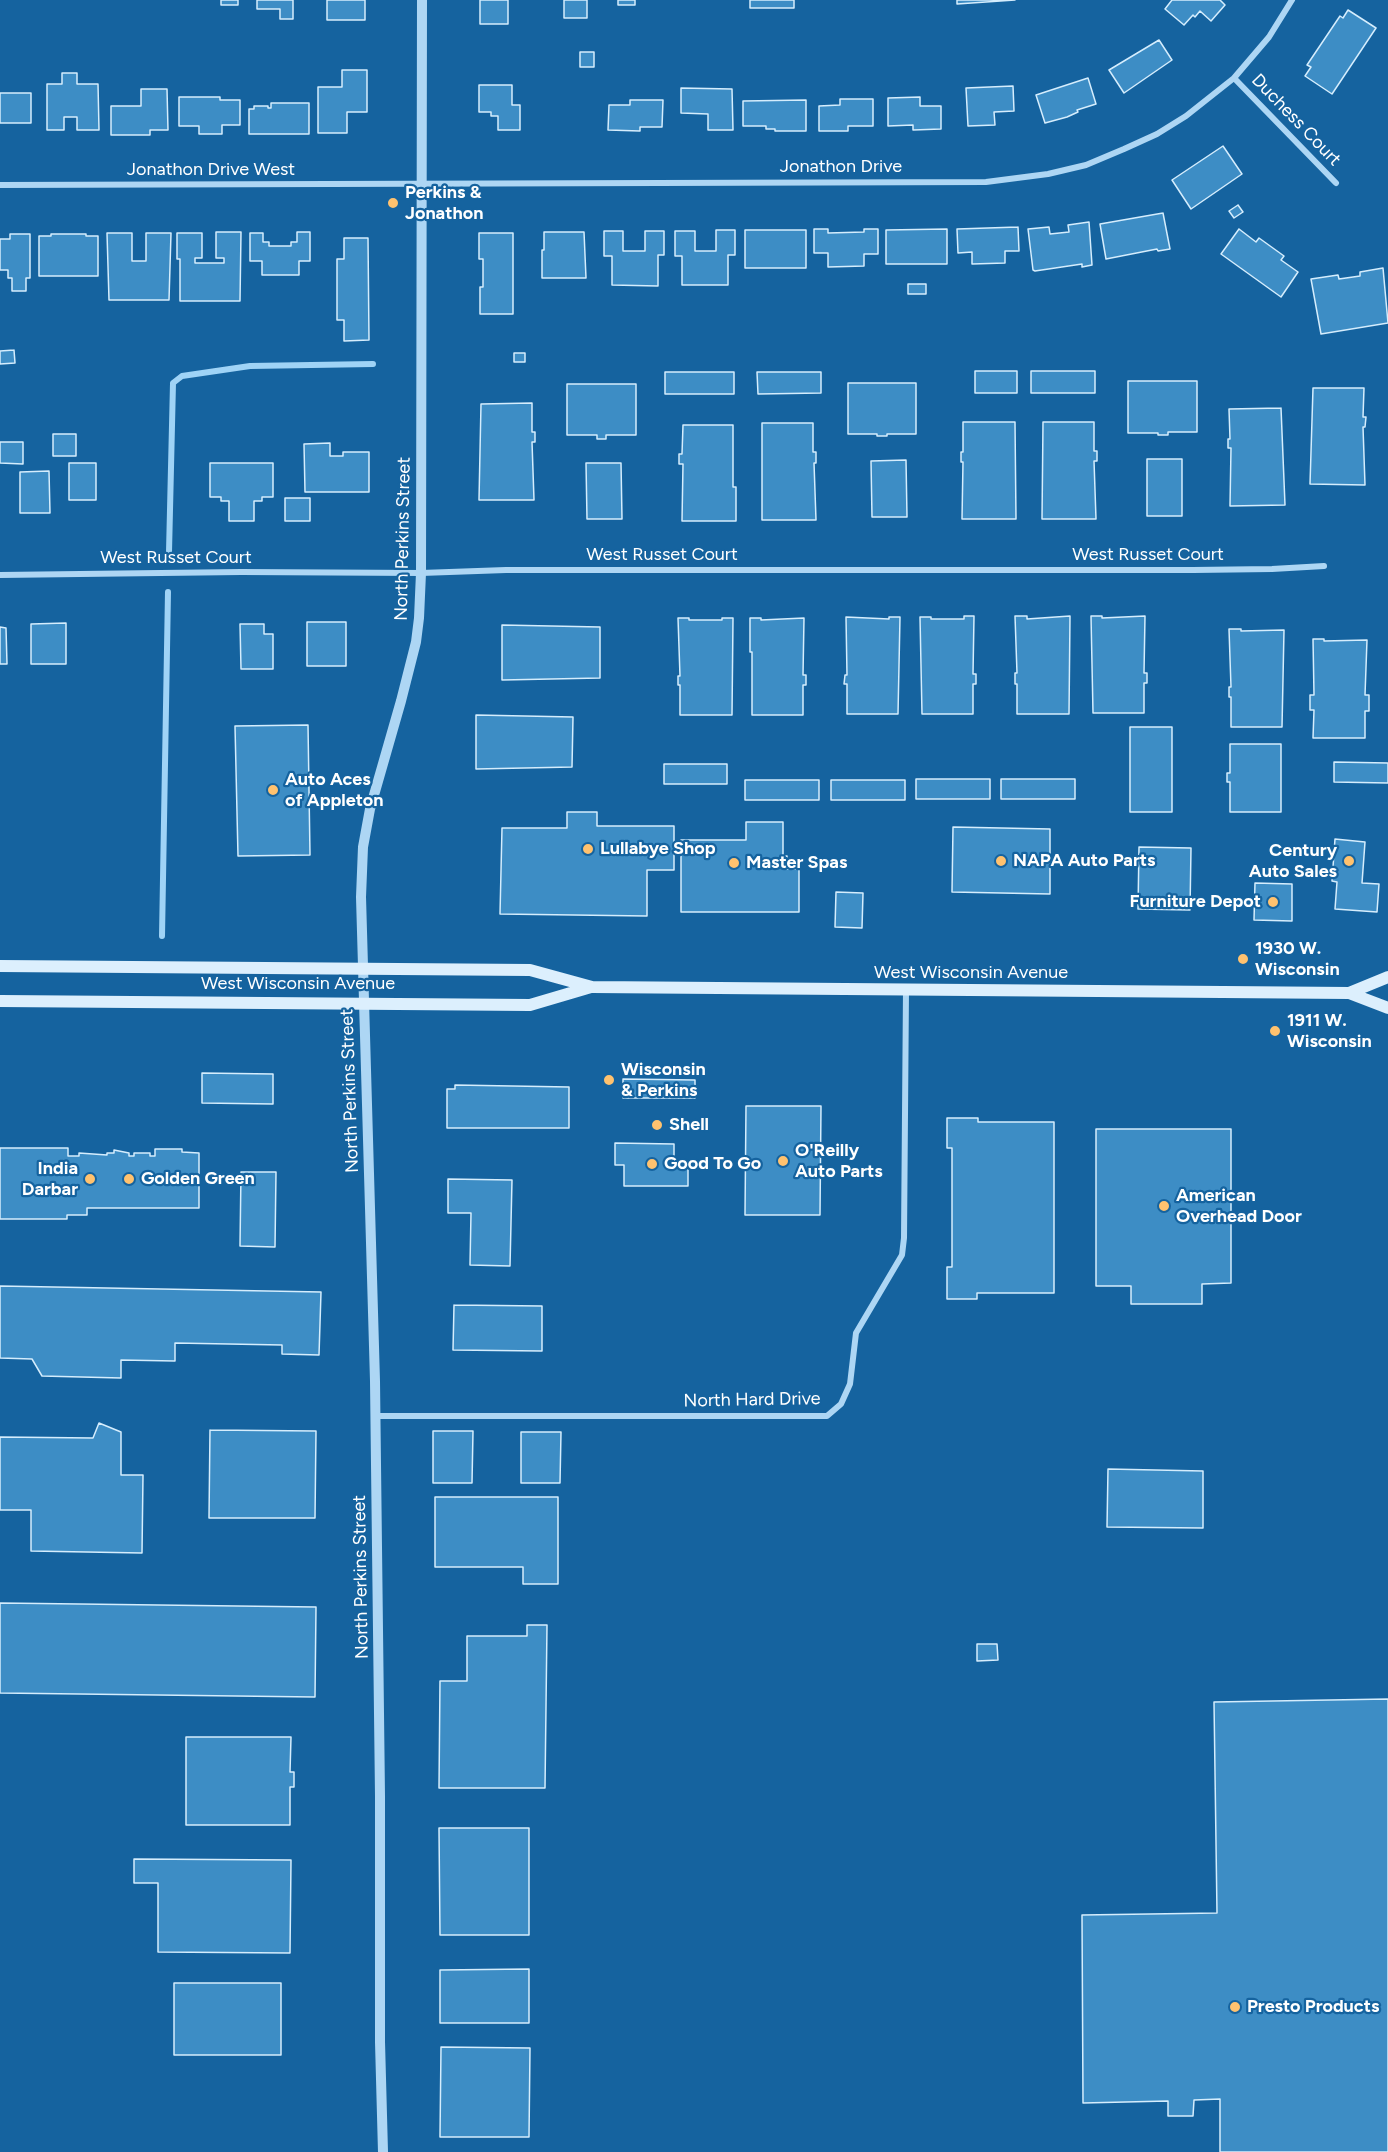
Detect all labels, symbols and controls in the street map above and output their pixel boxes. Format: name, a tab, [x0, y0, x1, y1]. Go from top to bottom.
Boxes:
street label: Duchess Court	[1247, 69, 1345, 171]
street label: Jonathon Drive	[780, 156, 902, 178]
street label: Jonathon Drive West	[127, 159, 295, 181]
place label: Perkins & Jonathon	[405, 182, 483, 224]
marker: Perkins & Jonathon	[386, 196, 400, 210]
street label: North Perkins Street	[391, 457, 415, 621]
street label: West Russet Court	[586, 544, 738, 566]
street label: West Russet Court	[1072, 544, 1224, 566]
street label: West Russet Court	[100, 547, 252, 569]
place label: Auto Aces of Appleton	[285, 769, 383, 812]
marker: Auto Aces of Appleton	[266, 783, 280, 797]
place label: Lullabye Shop	[600, 838, 715, 860]
place label: Century Auto Sales	[1249, 840, 1337, 882]
marker: Lullabye Shop	[581, 842, 595, 856]
place label: NAPA Auto Parts	[1013, 850, 1155, 872]
place label: Master Spas	[746, 852, 847, 874]
marker: NAPA Auto Parts	[994, 854, 1008, 868]
marker: Century Auto Sales	[1342, 854, 1356, 868]
marker: Master Spas	[727, 856, 741, 870]
place label: Furniture Depot	[1130, 891, 1261, 913]
marker: Furniture Depot	[1266, 895, 1280, 909]
place label: 1930 W. Wisconsin	[1255, 938, 1340, 980]
marker: 1930 W. Wisconsin	[1236, 952, 1250, 966]
street label: West Wisconsin Avenue	[874, 962, 1068, 984]
street label: West Wisconsin Avenue	[201, 973, 395, 995]
street label: North Perkins Street	[336, 1009, 364, 1173]
place label: 1911 W. Wisconsin	[1287, 1010, 1372, 1052]
marker: 1911 W. Wisconsin	[1268, 1024, 1282, 1038]
place label: Wisconsin & Perkins	[621, 1059, 706, 1102]
marker: Wisconsin & Perkins	[602, 1073, 616, 1087]
place label: Shell	[669, 1114, 709, 1136]
marker: Shell	[650, 1118, 664, 1132]
place label: O'Reilly Auto Parts	[795, 1140, 883, 1182]
place label: Good To Go	[664, 1153, 761, 1175]
marker: O'Reilly Auto Parts	[776, 1154, 790, 1168]
marker: Good To Go	[645, 1157, 659, 1171]
place label: India Darbar	[22, 1158, 78, 1200]
place label: Golden Green	[141, 1168, 255, 1190]
marker: India Darbar	[83, 1172, 97, 1186]
marker: Golden Green	[122, 1172, 136, 1186]
place label: American Overhead Door	[1176, 1185, 1302, 1228]
marker: American Overhead Door	[1157, 1199, 1171, 1213]
street label: North Hard Drive	[683, 1388, 821, 1412]
street label: North Perkins Street	[349, 1495, 373, 1659]
place label: Presto Products	[1247, 1996, 1379, 2018]
marker: Presto Products	[1228, 2000, 1242, 2014]

